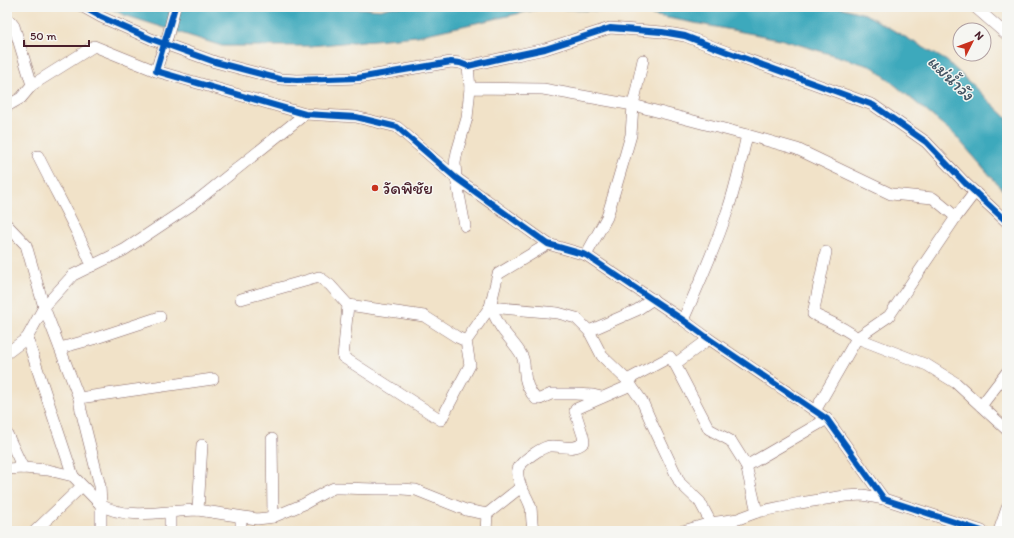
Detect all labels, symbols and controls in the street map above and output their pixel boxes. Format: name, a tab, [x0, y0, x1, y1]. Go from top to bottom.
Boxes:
scale bar	[24, 22, 89, 48]
north arrow	[952, 22, 992, 62]
text: 50 m	[30, 29, 56, 43]
text: N	[972, 29, 986, 43]
water label: แม่น้ำวัง	[923, 50, 980, 106]
place label: วัดพิชัย	[383, 178, 433, 198]
marker: วัดพิชัย	[370, 183, 380, 193]

